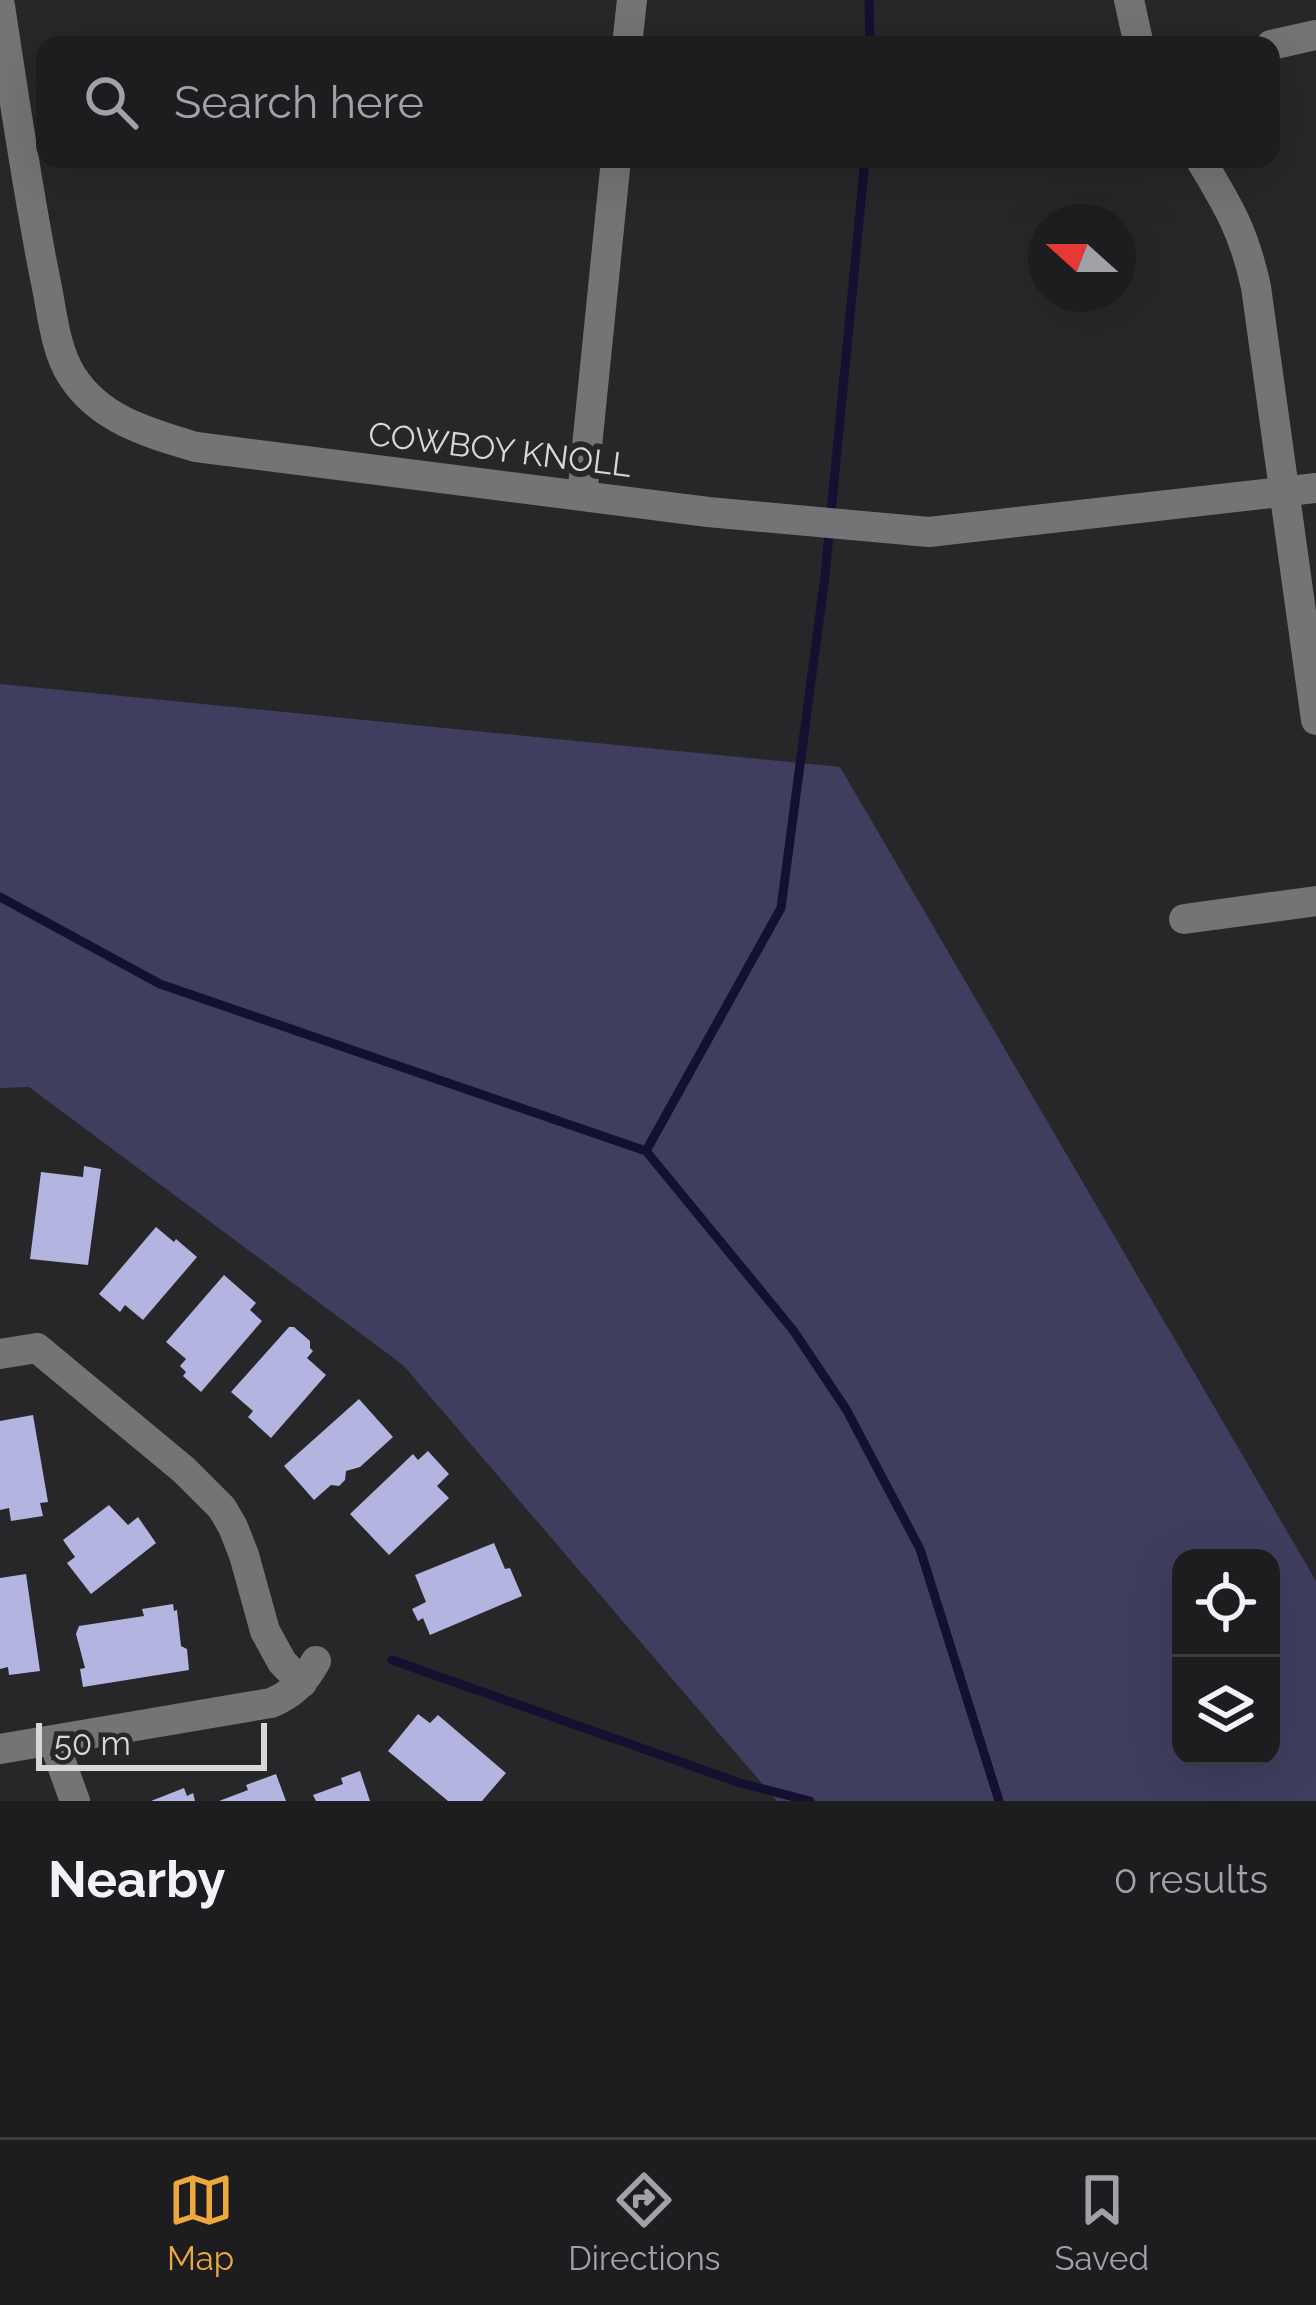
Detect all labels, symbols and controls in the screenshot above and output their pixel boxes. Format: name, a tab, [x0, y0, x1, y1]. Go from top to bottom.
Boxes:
search box	[36, 36, 1280, 168]
icon: search	[78, 69, 144, 135]
text: Search here	[174, 76, 424, 129]
north arrow	[1028, 204, 1136, 312]
street label: COWBOY KNOLL	[366, 414, 634, 485]
map controls	[1172, 1549, 1280, 1765]
button: locate	[1172, 1549, 1280, 1657]
button: layers	[1172, 1657, 1280, 1765]
scale bar	[36, 1717, 267, 1770]
text: 50 m	[54, 1724, 131, 1763]
text: Nearby	[48, 1849, 225, 1909]
text: 0 results	[1114, 1856, 1268, 1902]
tab: Map	[167, 2167, 234, 2278]
tab: Directions	[568, 2167, 721, 2278]
tab: Saved	[1055, 2167, 1149, 2278]

